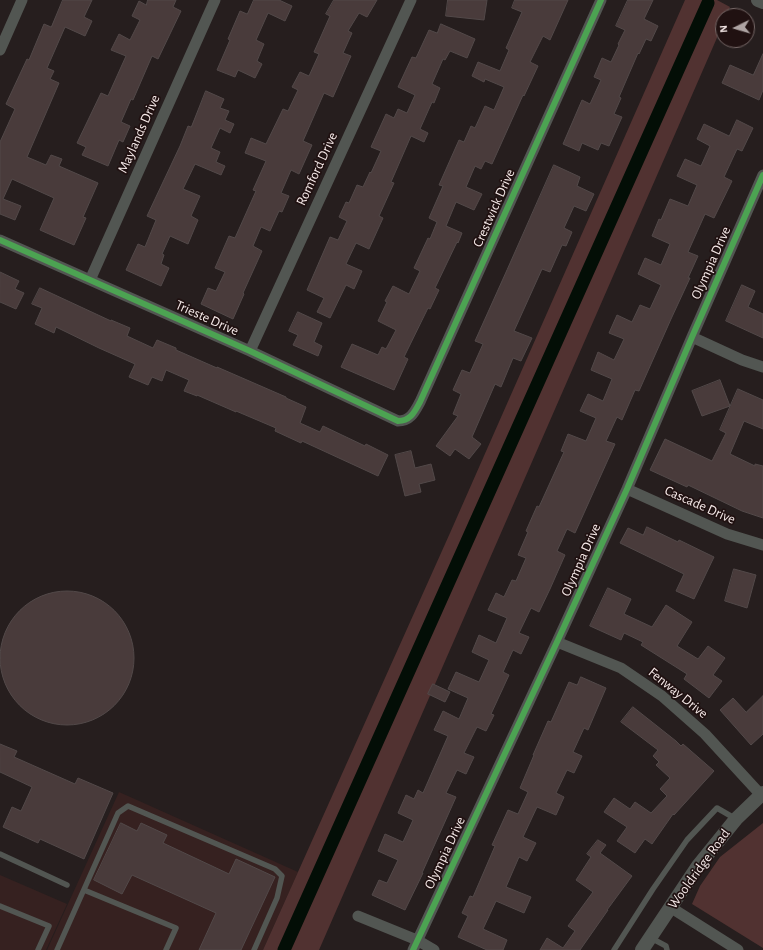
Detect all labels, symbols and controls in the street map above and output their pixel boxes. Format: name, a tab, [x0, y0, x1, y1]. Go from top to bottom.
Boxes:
north arrow	[715, 8, 755, 48]
text: N	[718, 25, 729, 33]
street label: Maylands Drive	[114, 92, 164, 176]
street label: Romford Drive	[293, 130, 341, 208]
street label: Crestwick Drive	[469, 166, 519, 250]
street label: Olympia Drive	[687, 224, 735, 302]
street label: Trieste Drive	[173, 297, 241, 339]
street label: Cascade Drive	[662, 482, 738, 528]
street label: Olympia Drive	[557, 521, 605, 599]
street label: Fenway Drive	[645, 664, 711, 722]
street label: Olympia Drive	[421, 814, 469, 892]
street label: Wooldridge Road	[664, 826, 734, 912]

